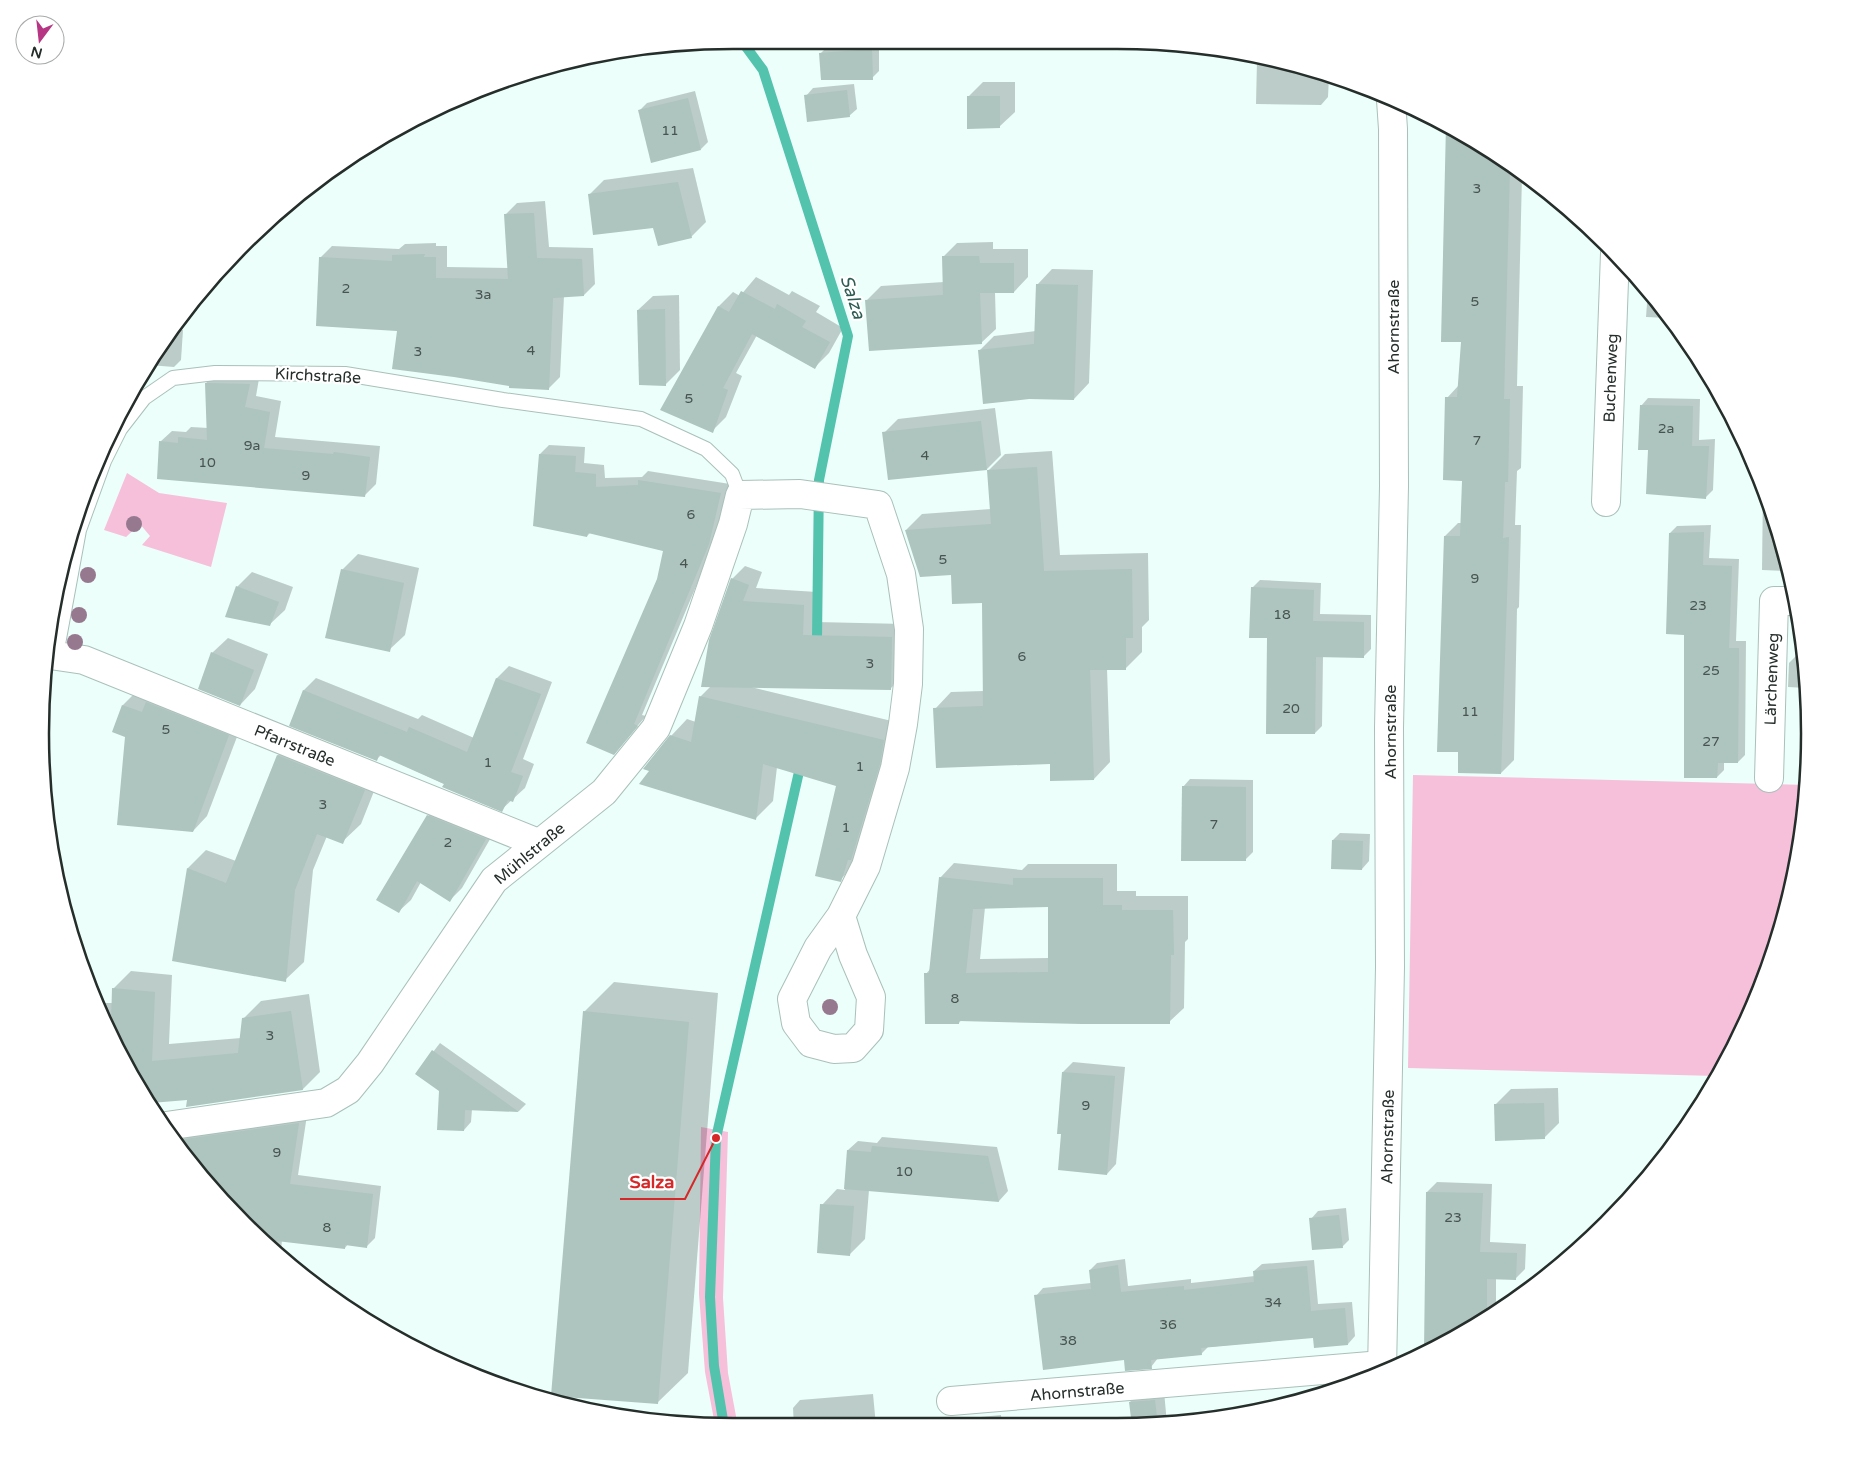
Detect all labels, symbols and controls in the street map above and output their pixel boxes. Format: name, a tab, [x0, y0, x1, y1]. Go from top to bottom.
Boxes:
north arrow	[15, 15, 65, 65]
text: N	[29, 42, 44, 62]
house number: 11	[661, 122, 679, 139]
house number: 3	[1473, 180, 1481, 197]
water label: Salza	[836, 272, 871, 323]
house number: 2	[342, 280, 350, 297]
street label: Ahornstraße	[1384, 280, 1404, 374]
house number: 3a	[475, 286, 491, 303]
house number: 5	[1471, 293, 1479, 310]
street label: Buchenweg	[1599, 333, 1623, 423]
house number: 4	[527, 342, 536, 359]
house number: 3	[414, 343, 422, 360]
street label: Kirchstraße	[274, 364, 362, 388]
house number: 5	[685, 390, 693, 407]
house number: 2a	[1658, 420, 1674, 437]
house number: 7	[1473, 432, 1481, 449]
house number: 9a	[244, 437, 260, 454]
house number: 4	[921, 447, 930, 464]
house number: 10	[198, 454, 216, 471]
house number: 9	[302, 467, 310, 484]
house number: 6	[687, 506, 696, 523]
house number: 5	[939, 551, 947, 568]
house number: 4	[680, 555, 689, 572]
house number: 9	[1471, 570, 1479, 587]
house number: 23	[1689, 597, 1707, 614]
house number: 18	[1273, 606, 1291, 623]
street label: Lärchenweg	[1760, 632, 1784, 726]
house number: 6	[1018, 648, 1027, 665]
house number: 3	[866, 655, 874, 672]
house number: 25	[1702, 662, 1720, 679]
street label: Ahornstraße	[1381, 685, 1401, 779]
house number: 20	[1282, 700, 1300, 717]
house number: 11	[1461, 703, 1479, 720]
house number: 5	[162, 721, 170, 738]
street label: Pfarrstraße	[251, 721, 338, 771]
house number: 27	[1702, 733, 1720, 750]
house number: 1	[484, 754, 492, 771]
house number: 1	[856, 758, 864, 775]
house number: 3	[319, 796, 327, 813]
house number: 7	[1210, 816, 1218, 833]
street label: Mühlstraße	[490, 818, 569, 889]
house number: 1	[842, 819, 850, 836]
house number: 2	[444, 834, 452, 851]
house number: 8	[951, 990, 960, 1007]
house number: 3	[266, 1027, 274, 1044]
street label: Ahornstraße	[1377, 1089, 1399, 1185]
house number: 9	[1082, 1097, 1090, 1114]
house number: 9	[273, 1144, 281, 1161]
house number: 10	[895, 1163, 913, 1180]
callout: Salza	[620, 1166, 685, 1199]
text: Salza	[630, 1171, 674, 1193]
house number: 23	[1444, 1209, 1462, 1226]
house number: 8	[323, 1219, 332, 1236]
house number: 34	[1264, 1294, 1282, 1311]
house number: 36	[1159, 1316, 1177, 1333]
house number: 38	[1059, 1332, 1077, 1349]
street label: Ahornstraße	[1029, 1378, 1125, 1406]

